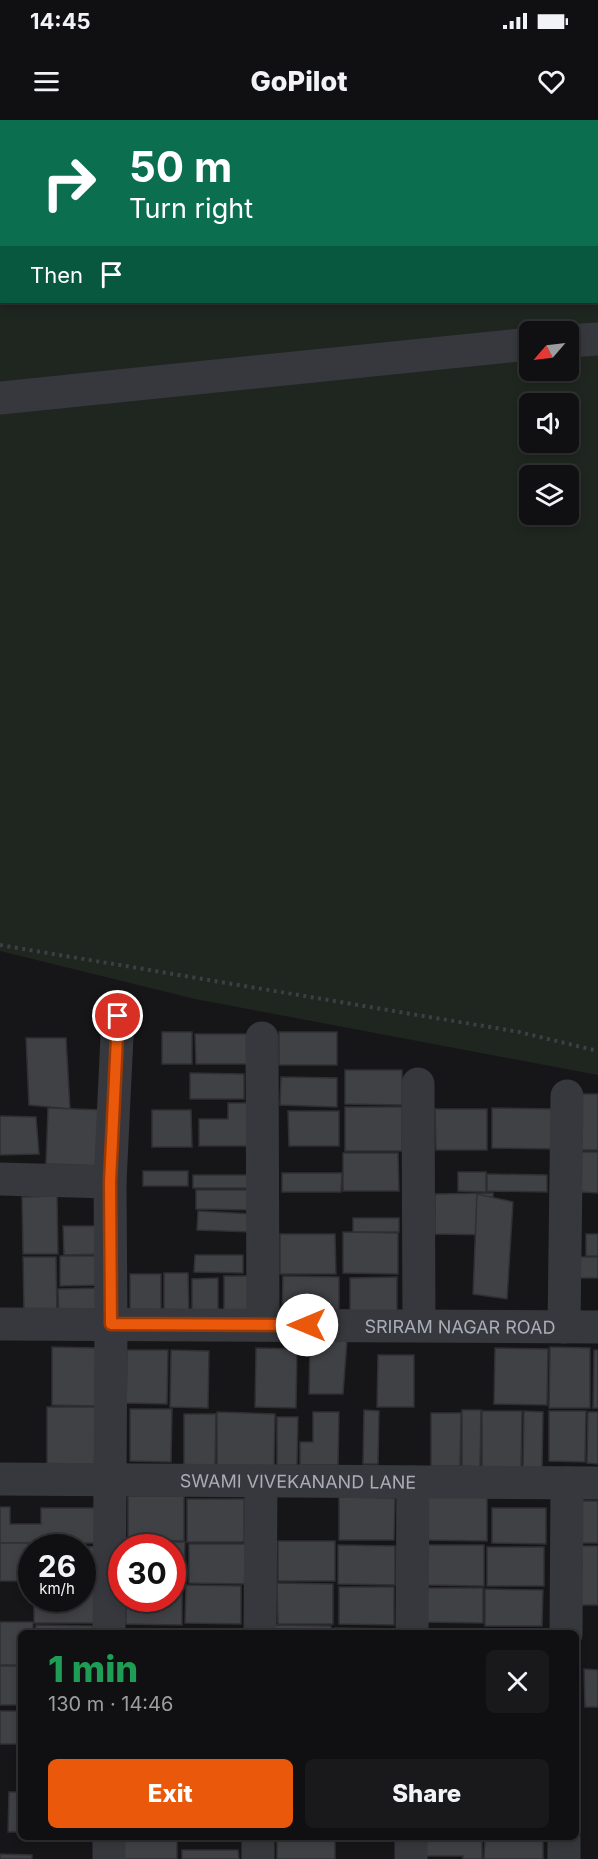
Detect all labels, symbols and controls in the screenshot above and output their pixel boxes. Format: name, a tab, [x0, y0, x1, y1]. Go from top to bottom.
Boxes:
text: 14:45	[30, 8, 91, 34]
icon: menu	[30, 65, 63, 98]
text: GoPilot	[251, 65, 347, 98]
icon: heart	[535, 65, 568, 98]
text: 50 m	[129, 141, 232, 192]
icon: right	[30, 144, 108, 222]
text: Turn right	[129, 192, 253, 225]
icon: arrive	[95, 258, 128, 291]
text: Then	[30, 262, 83, 288]
north arrow	[519, 321, 579, 381]
map controls	[519, 321, 579, 525]
button: sound	[519, 393, 579, 453]
button: layers	[519, 465, 579, 525]
pin	[92, 990, 143, 1041]
icon: arrive	[101, 999, 134, 1032]
position arrow	[275, 1293, 339, 1357]
street label: SRIRAM NAGAR ROAD	[364, 1315, 556, 1337]
street label: SWAMI VIVEKANAND LANE	[180, 1470, 416, 1492]
speed limit sign: 30	[108, 1534, 186, 1612]
text: 26	[38, 1548, 76, 1584]
text: km/h	[39, 1579, 75, 1598]
text: 1 min	[48, 1647, 138, 1691]
button: close	[486, 1650, 549, 1713]
text: 130 m · 14:46	[48, 1692, 173, 1716]
button: Exit	[48, 1759, 293, 1828]
button: Share	[305, 1759, 549, 1828]

